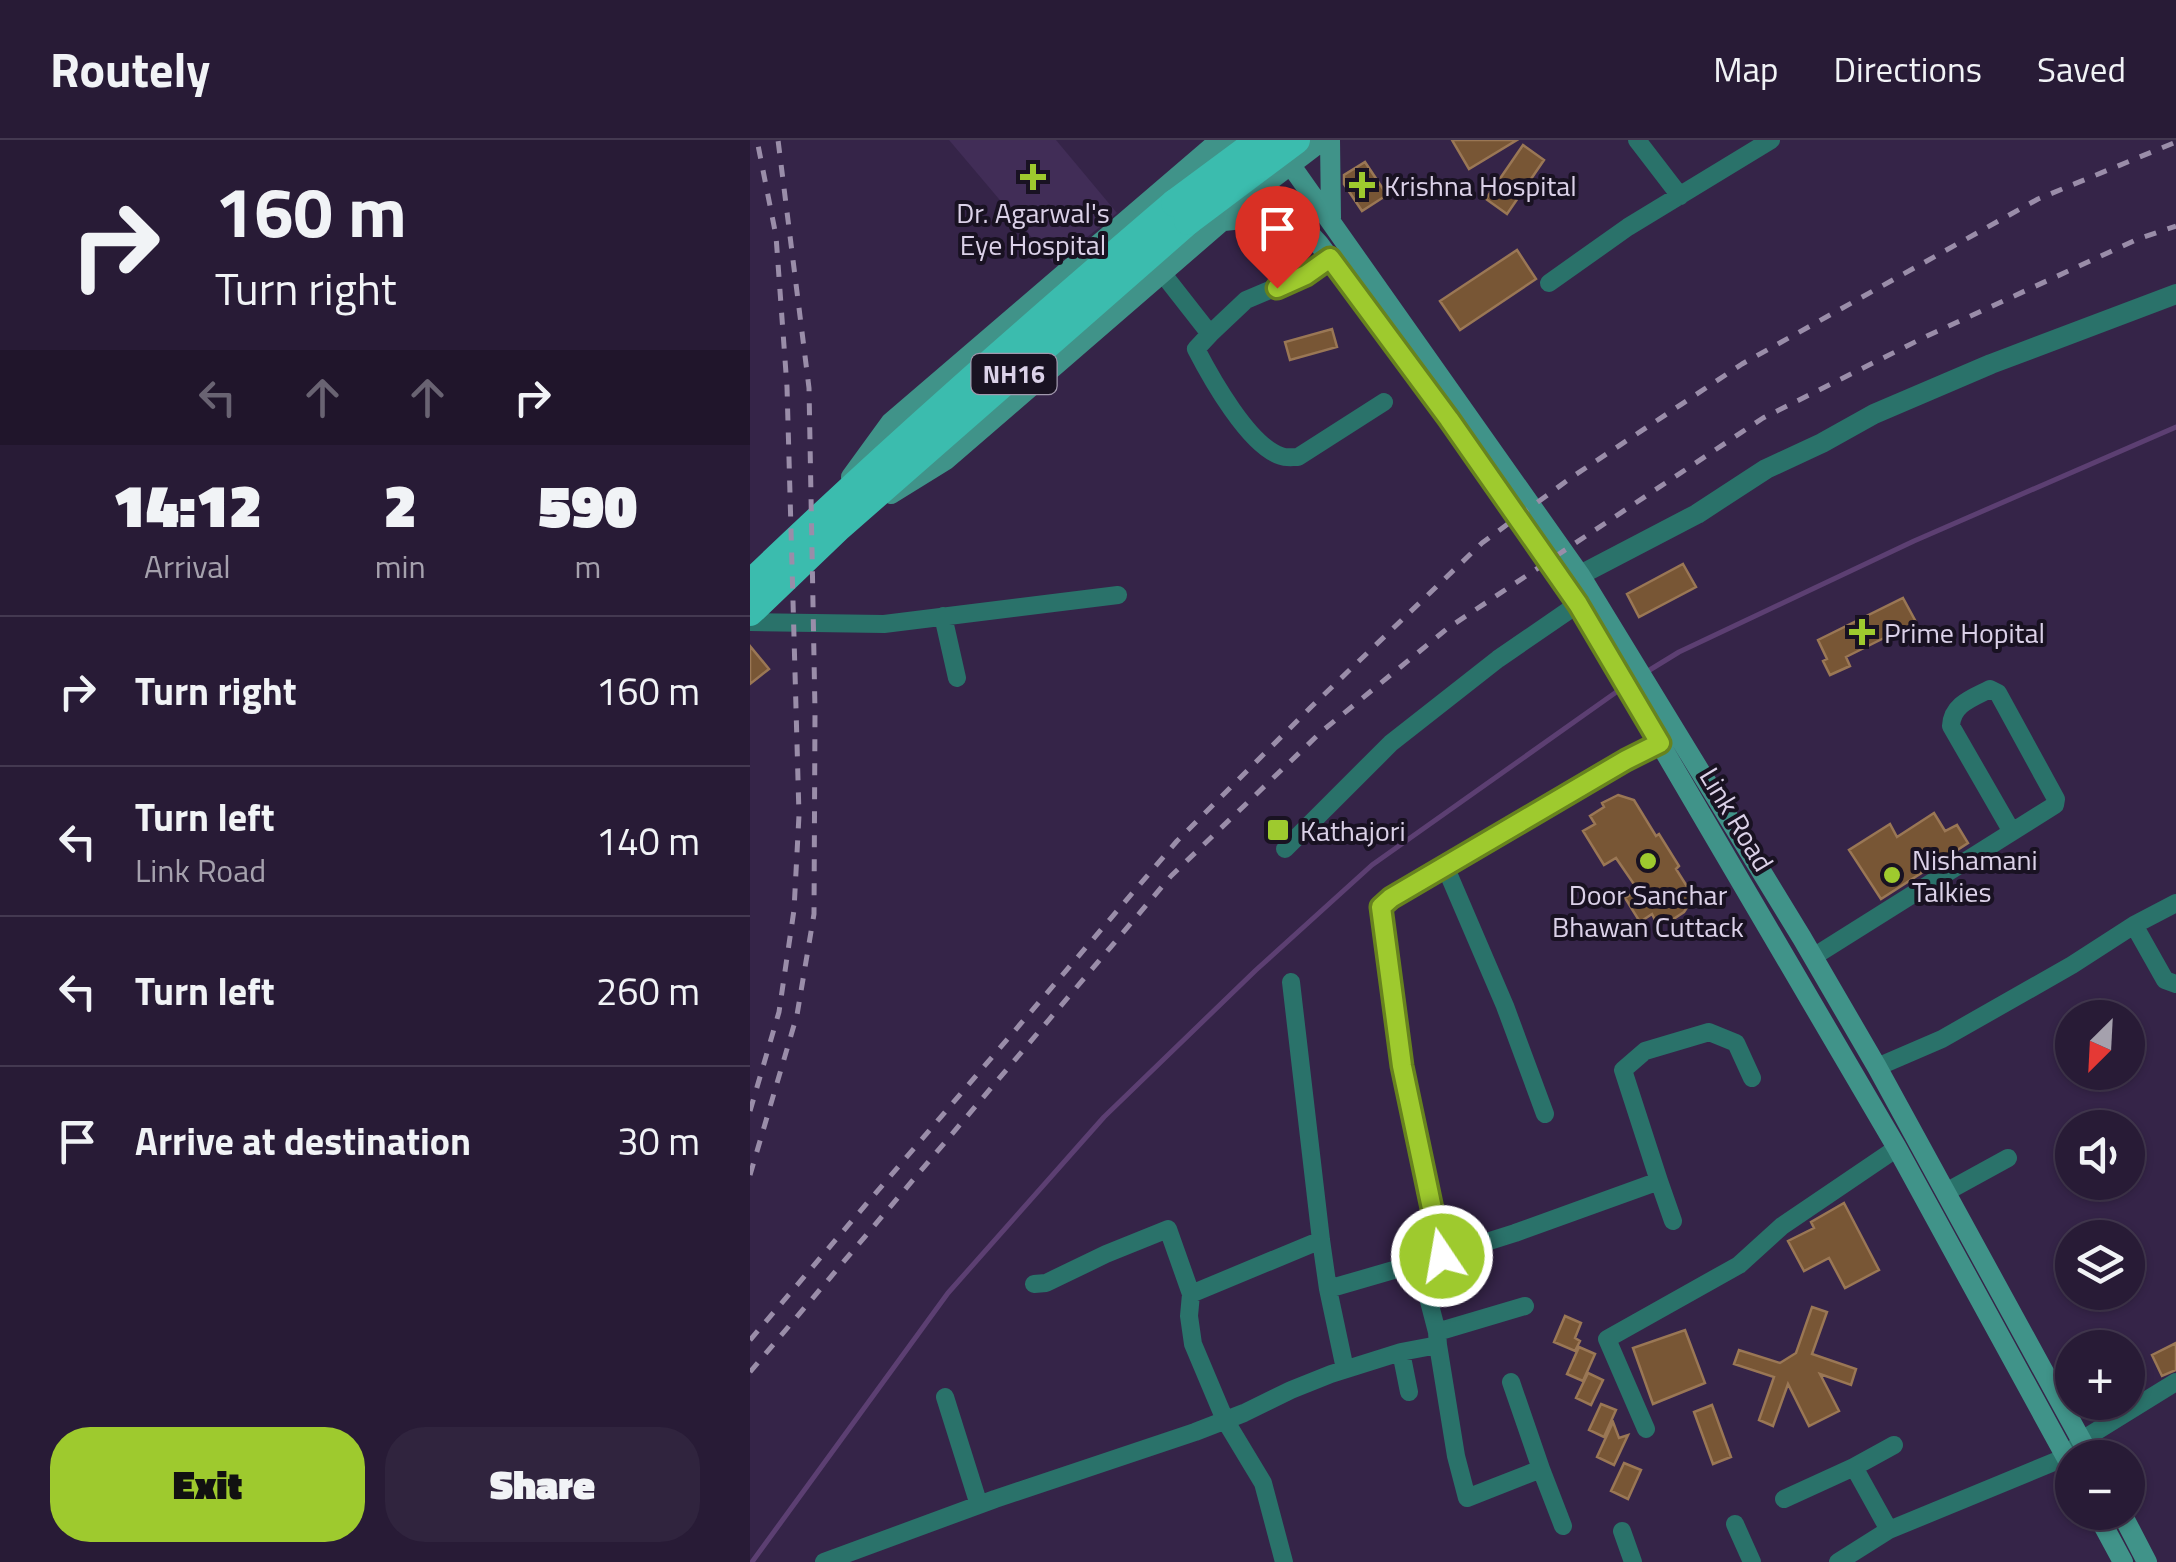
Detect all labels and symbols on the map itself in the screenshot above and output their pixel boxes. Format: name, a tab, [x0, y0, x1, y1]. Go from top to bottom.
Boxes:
marker: Dr. Agarwal's Eye Hospital	[1020, 164, 1046, 190]
place label: Krishna Hospital	[1384, 164, 1577, 207]
marker: Krishna Hospital	[1349, 172, 1375, 198]
pin	[1235, 186, 1320, 289]
place label: Dr. Agarwal's Eye Hospital	[956, 191, 1110, 266]
road number: NH16	[972, 354, 1056, 394]
place label: Prime Hopital	[1884, 611, 2045, 654]
marker: Prime Hopital	[1849, 619, 1875, 645]
street label: Link Road	[1689, 759, 1785, 879]
place label: Kathajori	[1300, 809, 1406, 852]
marker: Kathajori	[1265, 817, 1291, 843]
place label: Nishamani Talkies	[1912, 838, 2038, 913]
marker: Door Sanchar Bhawan Cuttack	[1637, 850, 1659, 872]
marker: Nishamani Talkies	[1881, 864, 1903, 886]
place label: Door Sanchar Bhawan Cuttack	[1552, 873, 1744, 948]
north arrow	[2055, 1000, 2145, 1090]
position arrow	[1390, 1204, 1494, 1308]

